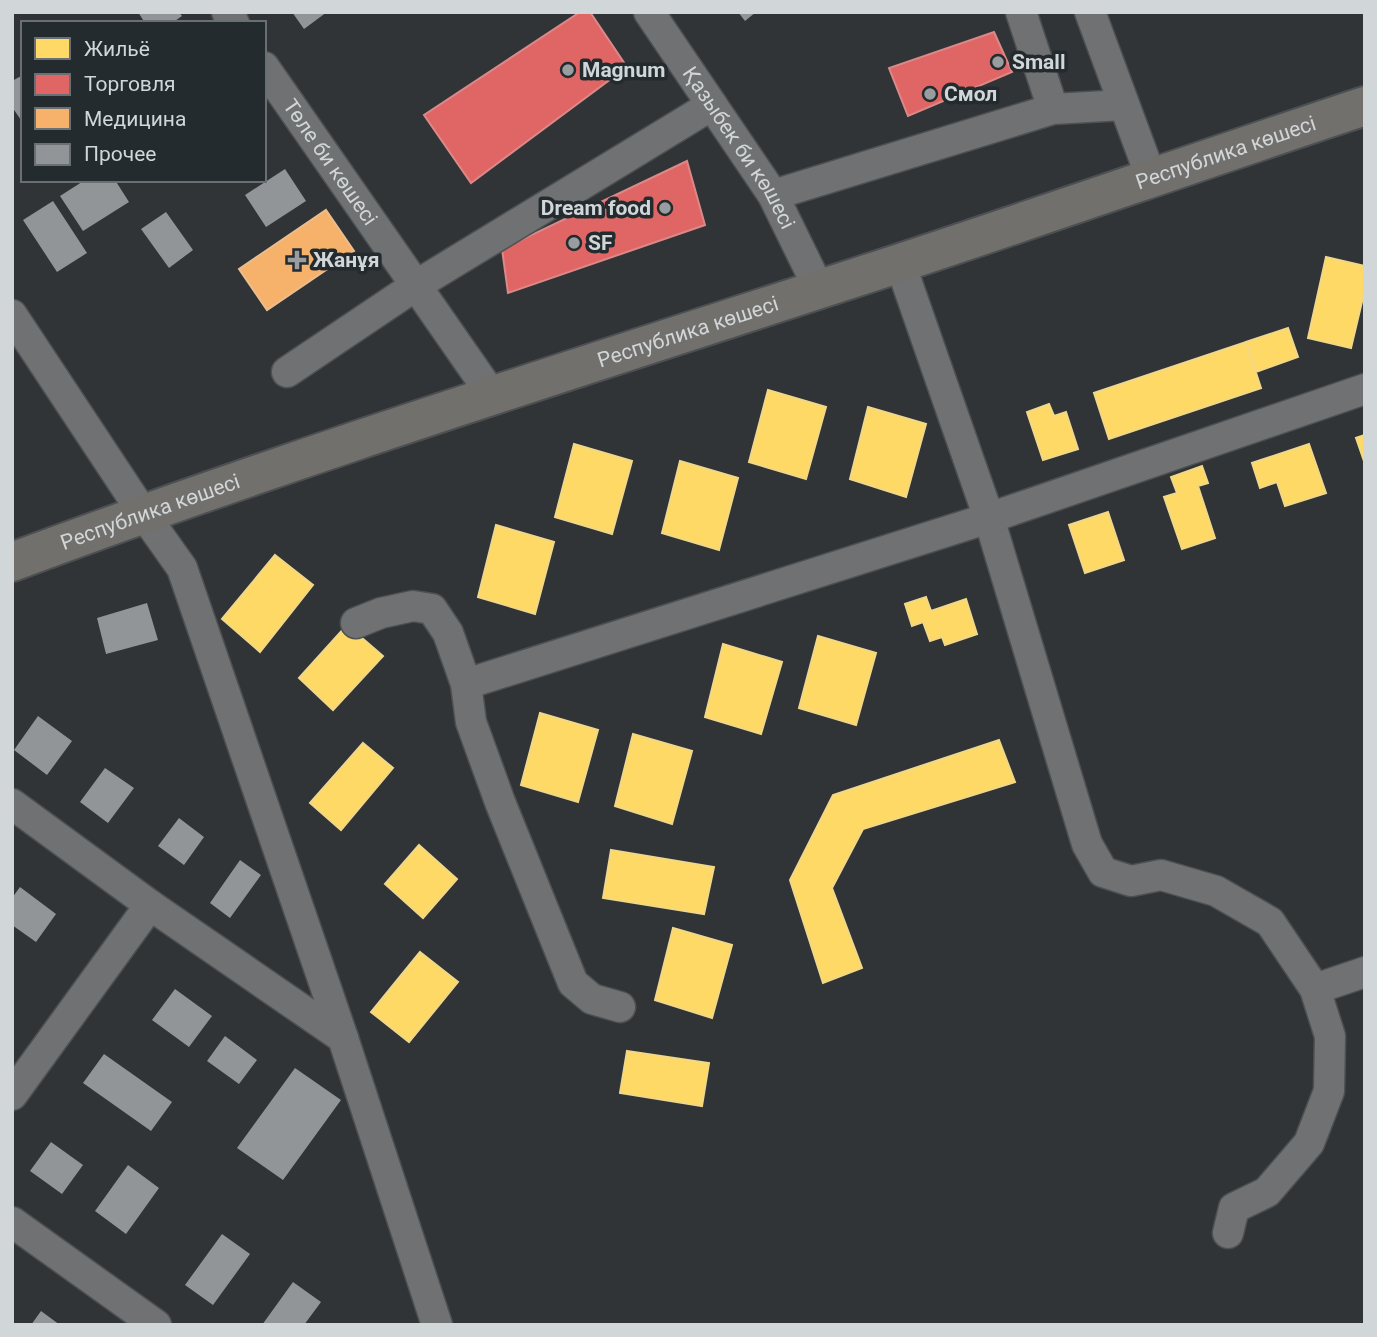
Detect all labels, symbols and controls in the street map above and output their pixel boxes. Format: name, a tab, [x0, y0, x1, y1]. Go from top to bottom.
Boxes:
legend	[21, 21, 266, 182]
text: Жильё	[84, 37, 150, 61]
place label: Small	[1012, 50, 1065, 74]
marker: Small	[990, 54, 1006, 70]
place label: Magnum	[582, 58, 665, 82]
marker: Magnum	[560, 62, 576, 78]
street label: Қазыбек би көшесі	[678, 62, 800, 233]
text: Торговля	[84, 72, 176, 96]
place label: Смол	[944, 82, 997, 106]
marker: Смол	[922, 86, 938, 102]
street label: Төле би көшесі	[278, 95, 382, 230]
text: Медицина	[84, 107, 186, 131]
street label: Республика көшесі	[1133, 111, 1319, 194]
text: Прочее	[84, 142, 156, 166]
place label: Dream food	[541, 196, 651, 220]
marker: Dream food	[657, 200, 673, 216]
place label: SF	[588, 231, 613, 255]
marker: SF	[566, 235, 582, 251]
place label: Жанұя	[313, 248, 380, 272]
marker: Жанұя	[287, 250, 307, 270]
street label: Республика көшесі	[594, 291, 781, 372]
street label: Республика көшесі	[57, 469, 243, 555]

